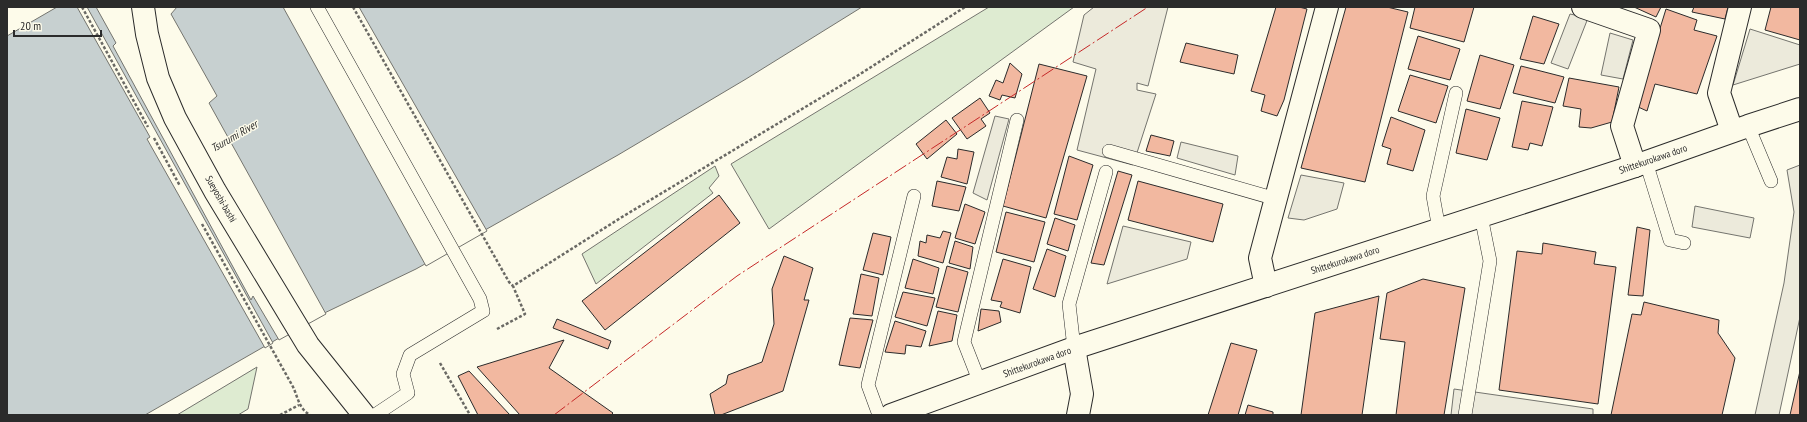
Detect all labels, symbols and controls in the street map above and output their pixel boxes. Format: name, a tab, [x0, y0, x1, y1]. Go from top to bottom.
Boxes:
scale bar	[14, 12, 101, 38]
text: 20 m	[20, 18, 41, 33]
water label: Tsurumi River	[208, 116, 262, 155]
street label: Shittekurokawa doro	[1617, 141, 1689, 177]
street label: Sueyoshi-bashi	[202, 173, 240, 225]
street label: Shittekurokawa doro	[1309, 243, 1381, 277]
street label: Shittekurokawa doro	[1001, 344, 1073, 380]

